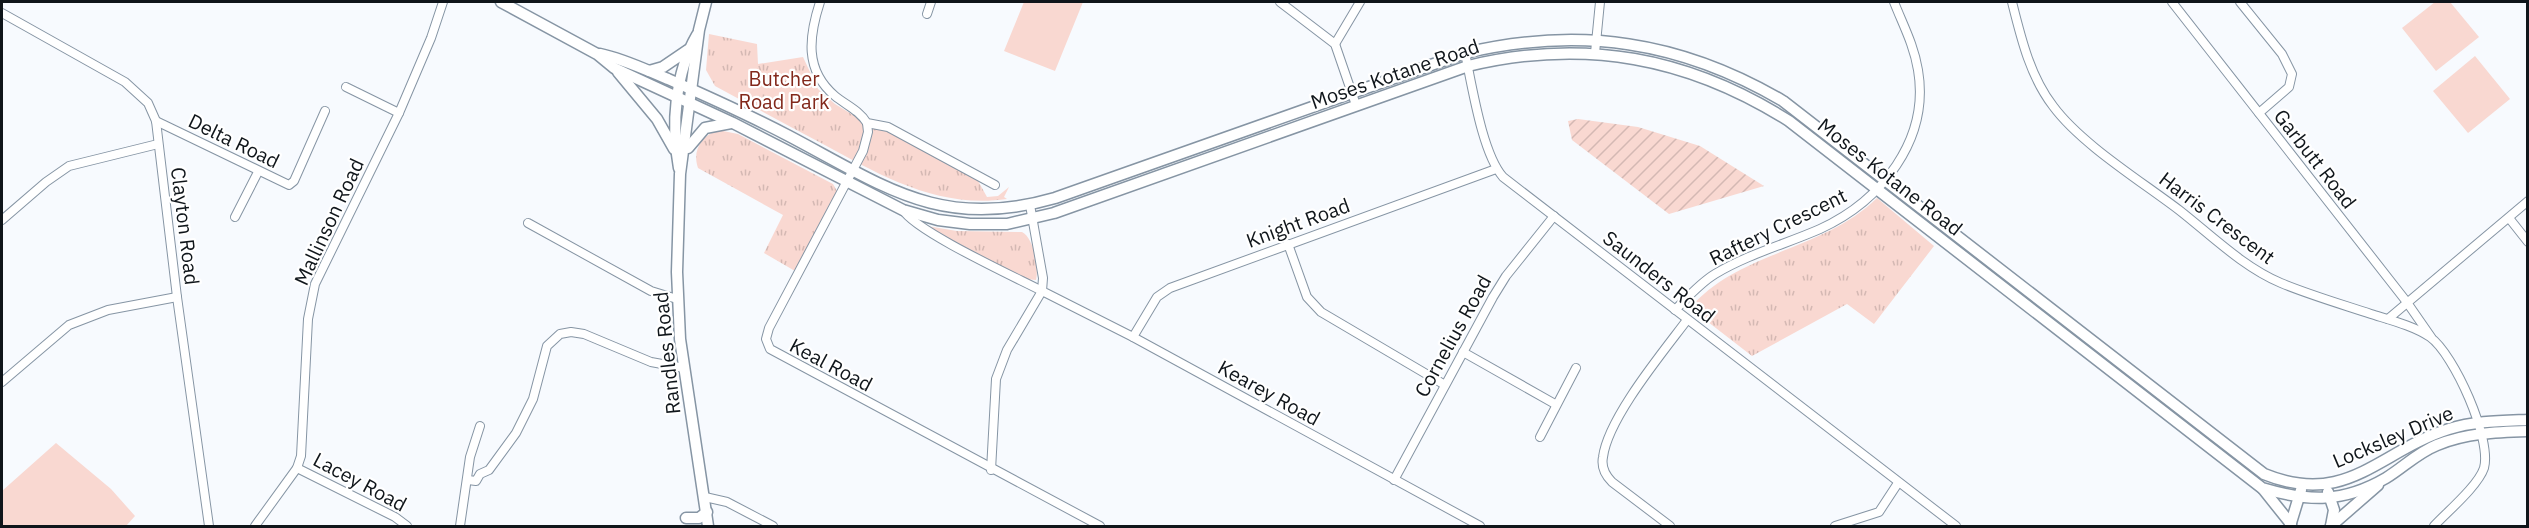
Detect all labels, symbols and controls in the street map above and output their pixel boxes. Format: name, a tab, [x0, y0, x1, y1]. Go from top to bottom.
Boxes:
street label: Moses Kotane Road	[1307, 32, 1483, 115]
park label: Butcher Road Park	[738, 65, 830, 115]
street label: Garbutt Road	[2268, 103, 2363, 214]
street label: Delta Road	[184, 107, 284, 174]
street label: Moses Kotane Road	[1812, 112, 1968, 242]
street label: Mallinson Road	[287, 154, 370, 290]
street label: Clayton Road	[165, 165, 206, 286]
street label: Harris Crescent	[2154, 165, 2281, 270]
street label: Raftery Crescent	[1705, 182, 1851, 271]
street label: Knight Road	[1242, 191, 1353, 254]
street label: Saunders Road	[1598, 224, 1721, 329]
street label: Cornelius Road	[1408, 270, 1497, 402]
street label: Randles Road	[647, 290, 686, 416]
street label: Keal Road	[785, 332, 877, 398]
street label: Kearey Road	[1213, 353, 1325, 432]
street label: Locksley Drive	[2328, 399, 2457, 474]
street label: Lacey Road	[309, 446, 412, 517]

